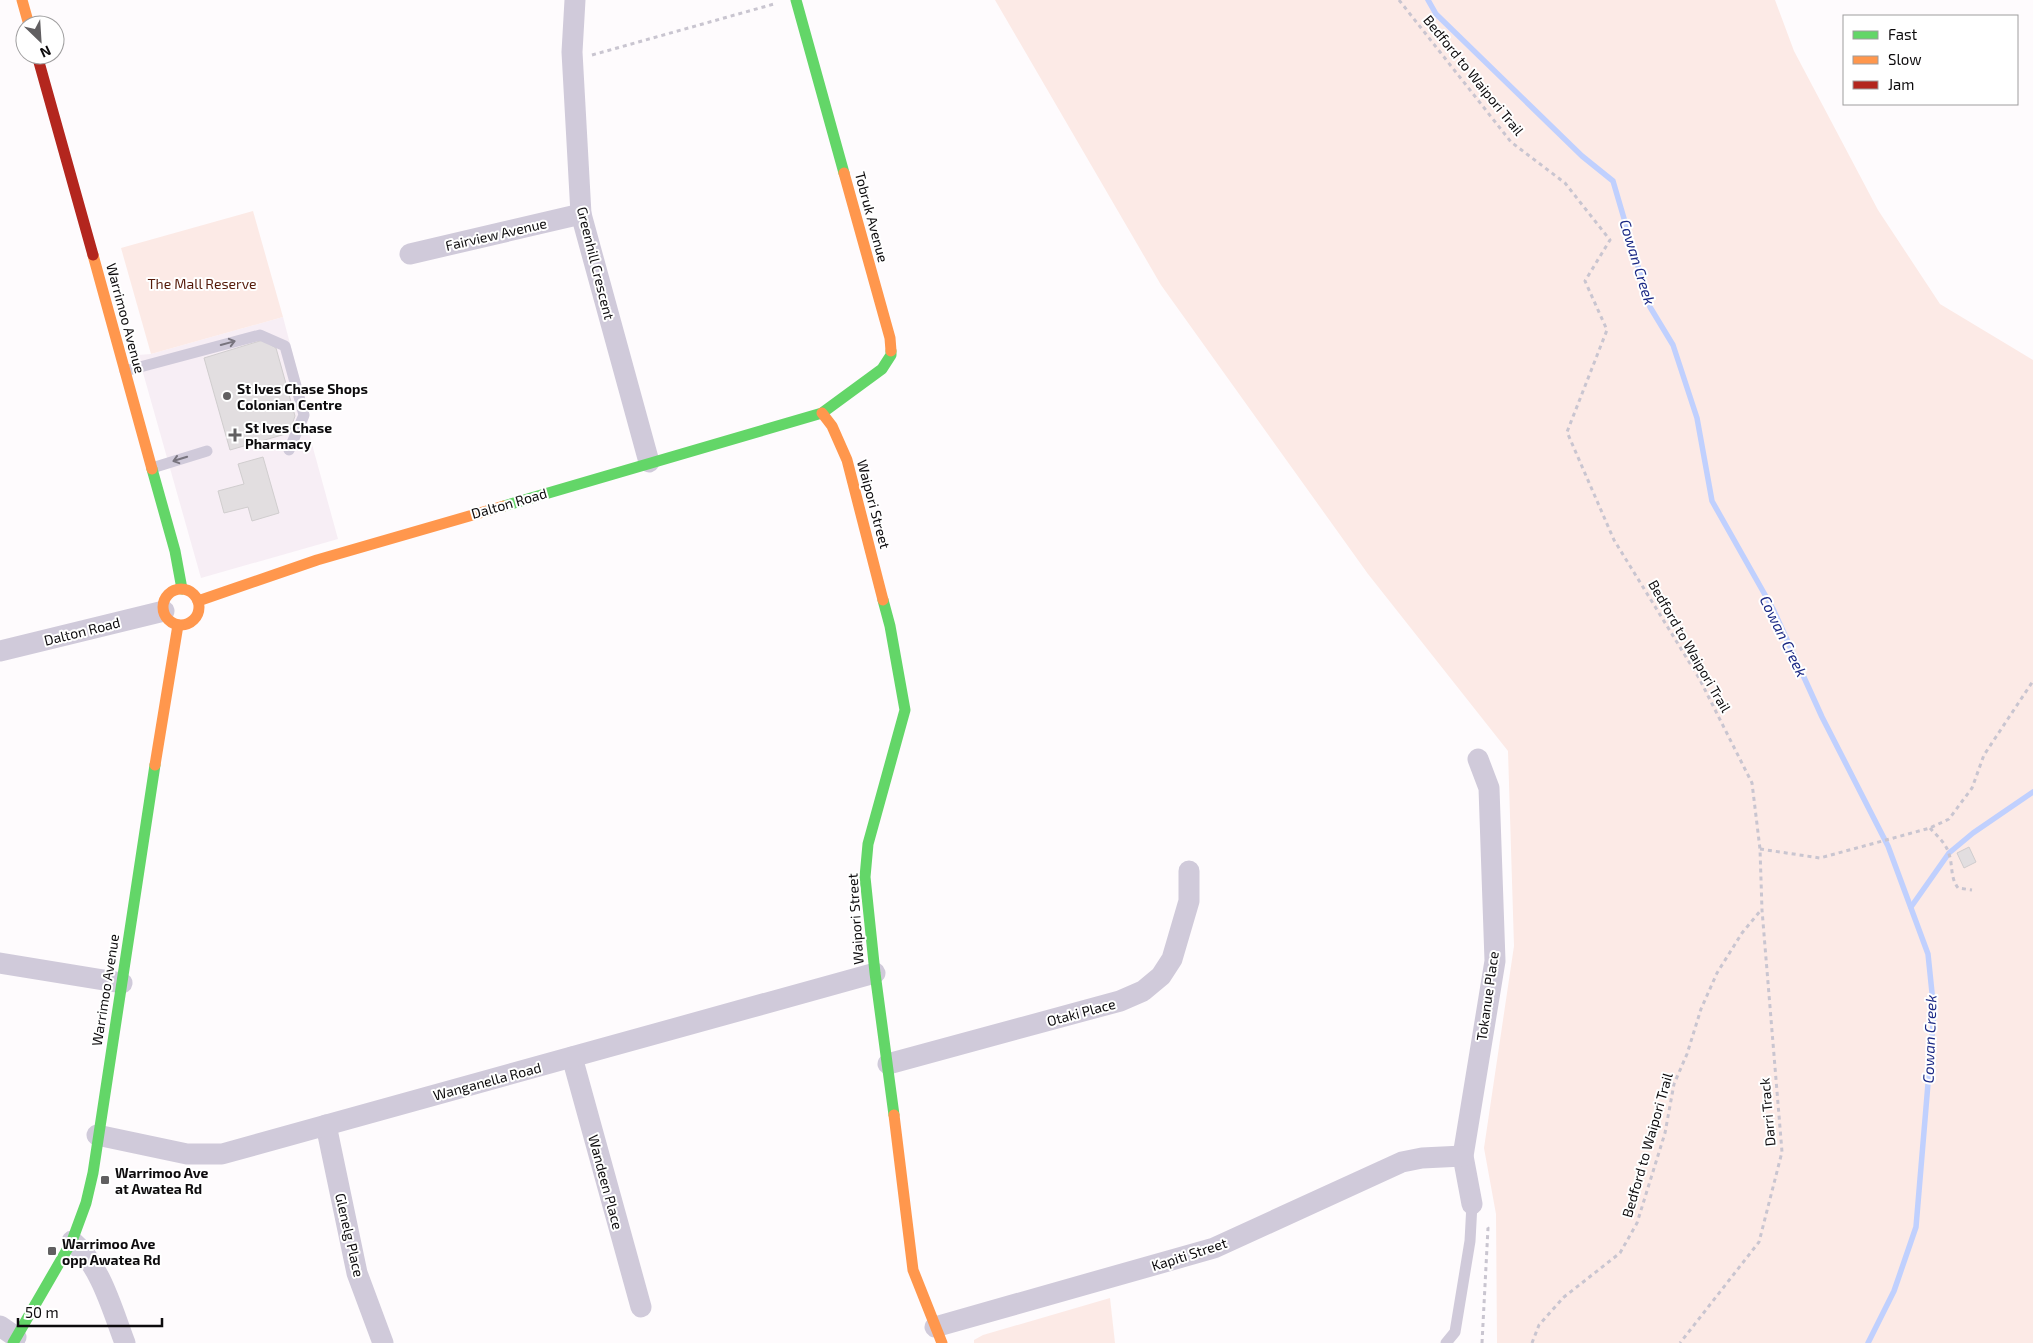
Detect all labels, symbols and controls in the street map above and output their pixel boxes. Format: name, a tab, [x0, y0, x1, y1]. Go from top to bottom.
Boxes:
street label: Bedford to Waipori Trail	[1420, 11, 1528, 139]
north arrow	[15, 15, 65, 65]
legend	[1843, 15, 2018, 105]
text: Fast	[1888, 25, 1918, 43]
text: N	[38, 42, 54, 62]
text: Slow	[1888, 50, 1922, 68]
text: Jam	[1888, 75, 1914, 93]
street label: Tobruk Avenue	[852, 170, 892, 264]
street label: Greenhill Crescent	[574, 205, 618, 321]
street label: Fairview Avenue	[444, 214, 548, 254]
water label: Cowan Creek	[1616, 217, 1660, 307]
street label: Warrimoo Avenue	[103, 261, 149, 375]
park label: The Mall Reserve	[147, 275, 257, 292]
one-way arrow	[219, 338, 235, 348]
place label: St Ives Chase Shops Colonian Centre	[237, 380, 368, 413]
marker: St Ives Chase Shops Colonian Centre	[221, 390, 233, 402]
place label: St Ives Chase Pharmacy	[245, 419, 332, 452]
marker: St Ives Chase Pharmacy	[229, 429, 241, 441]
one-way arrow	[172, 455, 188, 465]
street label: Waipori Street	[854, 458, 894, 550]
street label: Dalton Road	[469, 484, 549, 522]
street label: Bedford to Waipori Trail	[1645, 577, 1735, 716]
water label: Cowan Creek	[1757, 592, 1812, 680]
street label: Dalton Road	[42, 613, 122, 649]
street label: Waipori Street	[843, 873, 867, 965]
street label: Warrimoo Avenue	[88, 933, 122, 1047]
street label: Tokanue Place	[1472, 950, 1502, 1042]
water label: Cowan Creek	[1918, 994, 1940, 1084]
street label: Otaki Place	[1045, 995, 1117, 1029]
street label: Wanganella Road	[431, 1058, 543, 1104]
street label: Bedford to Waipori Trail	[1618, 1070, 1676, 1219]
street label: Darri Track	[1756, 1077, 1778, 1147]
street label: Wandeen Place	[585, 1133, 627, 1231]
place label: Warrimoo Ave at Awatea Rd	[115, 1164, 208, 1197]
marker: Warrimoo Ave at Awatea Rd	[99, 1174, 111, 1186]
street label: Glenelg Place	[332, 1191, 368, 1279]
street label: Kapiti Street	[1149, 1234, 1229, 1274]
place label: Warrimoo Ave opp Awatea Rd	[62, 1235, 161, 1268]
marker: Warrimoo Ave opp Awatea Rd	[46, 1245, 58, 1257]
scale bar	[18, 1296, 161, 1328]
text: 50 m	[25, 1303, 59, 1321]

